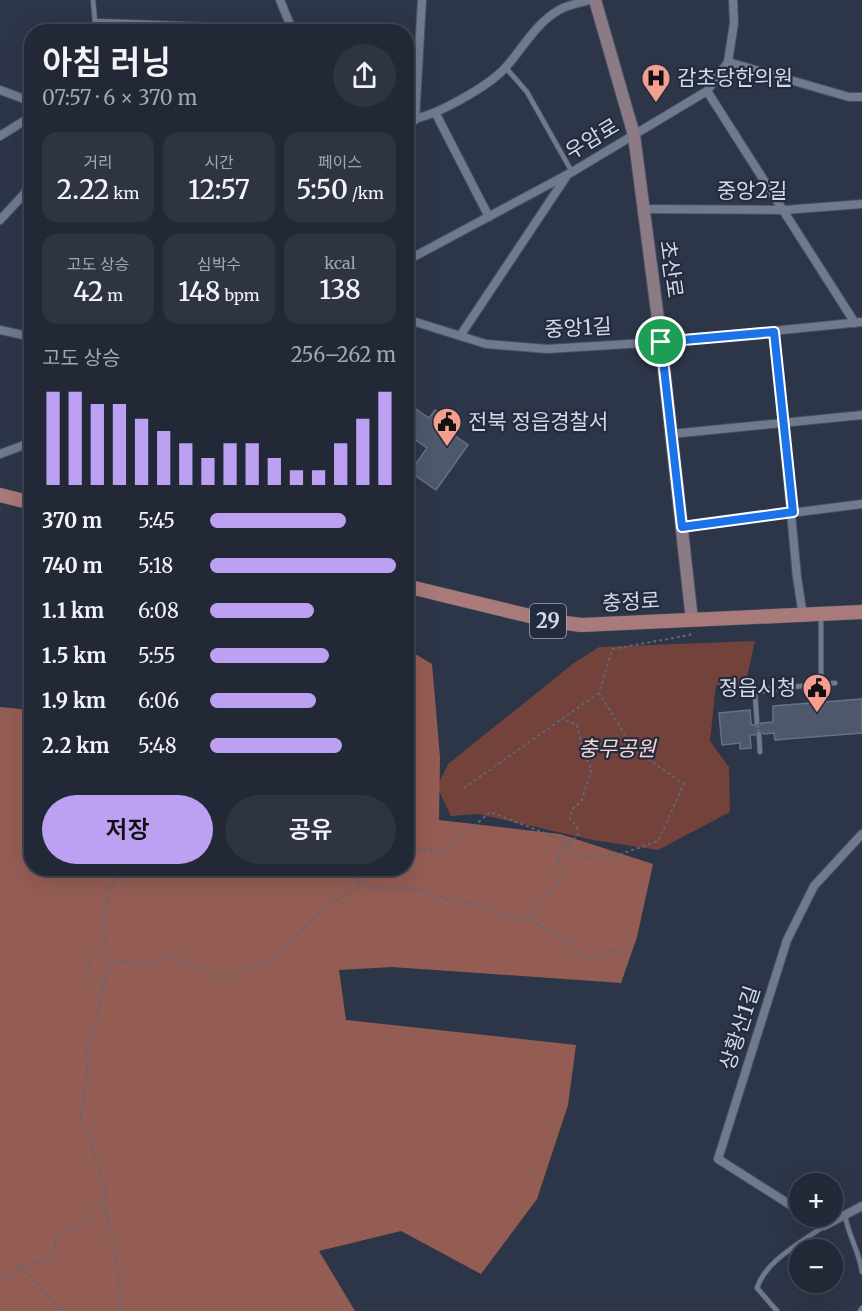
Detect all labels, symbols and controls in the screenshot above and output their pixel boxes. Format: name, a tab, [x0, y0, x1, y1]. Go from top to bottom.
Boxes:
text: 아침 러닝	[42, 42, 171, 83]
button: share	[333, 44, 396, 107]
hospital icon: 감초당한의원	[640, 62, 672, 104]
place label: 감초당한의원	[677, 64, 793, 91]
text: 07:57 · 6 × 370 m	[42, 85, 197, 110]
street label: 우암로	[560, 112, 624, 165]
text: 거리	[83, 152, 113, 172]
text: 시간	[204, 152, 234, 172]
text: 페이스	[318, 152, 362, 172]
text: 2.22	[57, 173, 110, 206]
text: 12:57	[188, 173, 250, 206]
text: 5:50	[296, 173, 348, 206]
street label: 중앙2길	[717, 177, 787, 204]
text: km	[110, 183, 139, 203]
text: /km	[348, 183, 384, 203]
street label: 초산로	[654, 238, 689, 300]
text: kcal	[324, 253, 356, 273]
text: 고도 상승	[67, 254, 129, 274]
text: 심박수	[197, 254, 241, 274]
text: 138	[319, 273, 361, 306]
text: 42	[73, 275, 103, 308]
text: 148	[178, 275, 221, 308]
text: m	[103, 285, 123, 305]
text: bpm	[221, 285, 260, 305]
street label: 중앙1길	[544, 312, 612, 343]
pin	[635, 316, 686, 367]
icon: arrive	[644, 325, 677, 358]
text: 256–262 m	[291, 342, 396, 367]
text: 고도 상승	[42, 345, 120, 370]
public building icon: 전북 정읍경찰서	[431, 406, 463, 448]
place label: 전북 정읍경찰서	[468, 408, 608, 435]
text: 370 m	[42, 508, 102, 533]
text: 5:45	[138, 508, 175, 533]
text: 740 m	[42, 553, 103, 578]
text: 5:18	[138, 553, 173, 578]
street label: 충정로	[601, 587, 661, 616]
text: 1.1 km	[42, 598, 104, 623]
text: 6:08	[138, 598, 179, 623]
road number: 29	[530, 604, 566, 638]
text: 1.5 km	[42, 643, 106, 668]
text: 5:55	[138, 643, 175, 668]
public building icon: 정읍시청	[801, 672, 833, 714]
place label: 정읍시청	[719, 674, 796, 701]
text: 1.9 km	[42, 688, 106, 713]
text: 6:06	[138, 688, 179, 713]
text: 2.2 km	[42, 733, 109, 758]
text: 5:48	[138, 733, 177, 758]
park label: 충무공원	[578, 735, 657, 762]
button: 저장	[42, 795, 213, 864]
button: 공유	[225, 795, 396, 864]
street label: 상황산1길	[713, 982, 766, 1073]
map controls	[789, 1173, 843, 1293]
button: +	[789, 1173, 843, 1227]
button: −	[789, 1239, 843, 1293]

